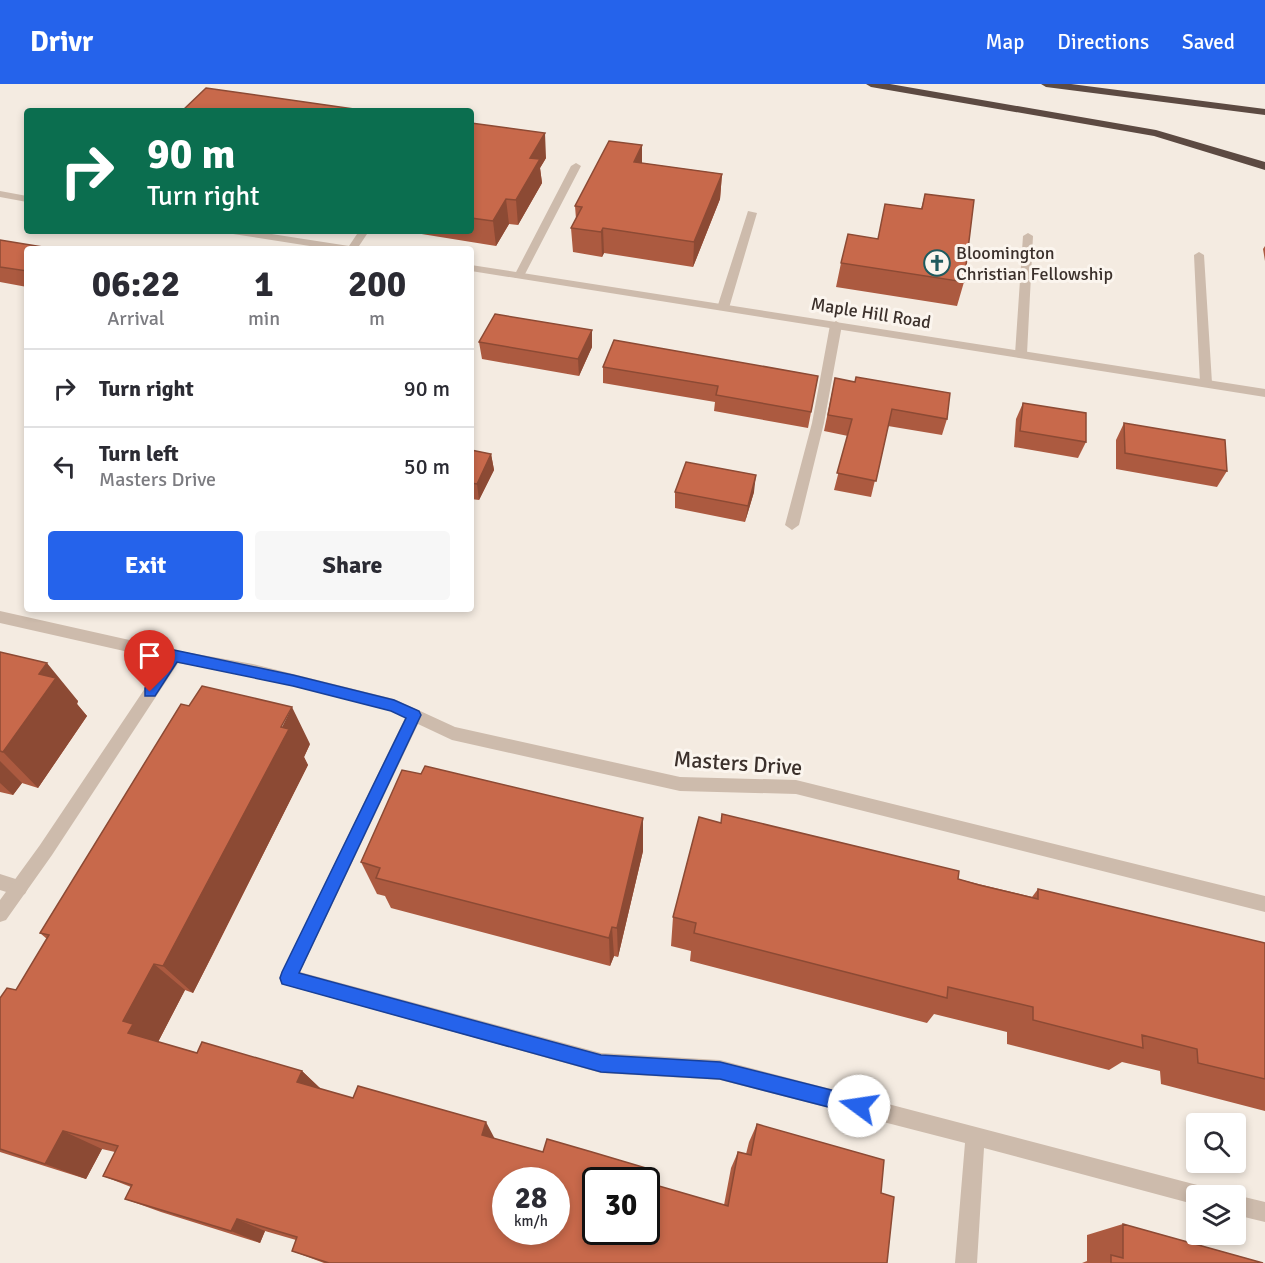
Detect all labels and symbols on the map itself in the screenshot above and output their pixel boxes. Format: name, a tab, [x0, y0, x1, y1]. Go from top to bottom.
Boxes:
place label: Bloomington Christian Fellowship	[956, 242, 1113, 285]
church icon: Bloomington Christian Fellowship	[922, 248, 952, 278]
street label: Maple Hill Road	[809, 293, 933, 333]
pin	[124, 630, 175, 692]
street label: Masters Drive	[673, 745, 803, 781]
position arrow	[827, 1074, 891, 1138]
speed limit sign: 30	[582, 1167, 660, 1245]

